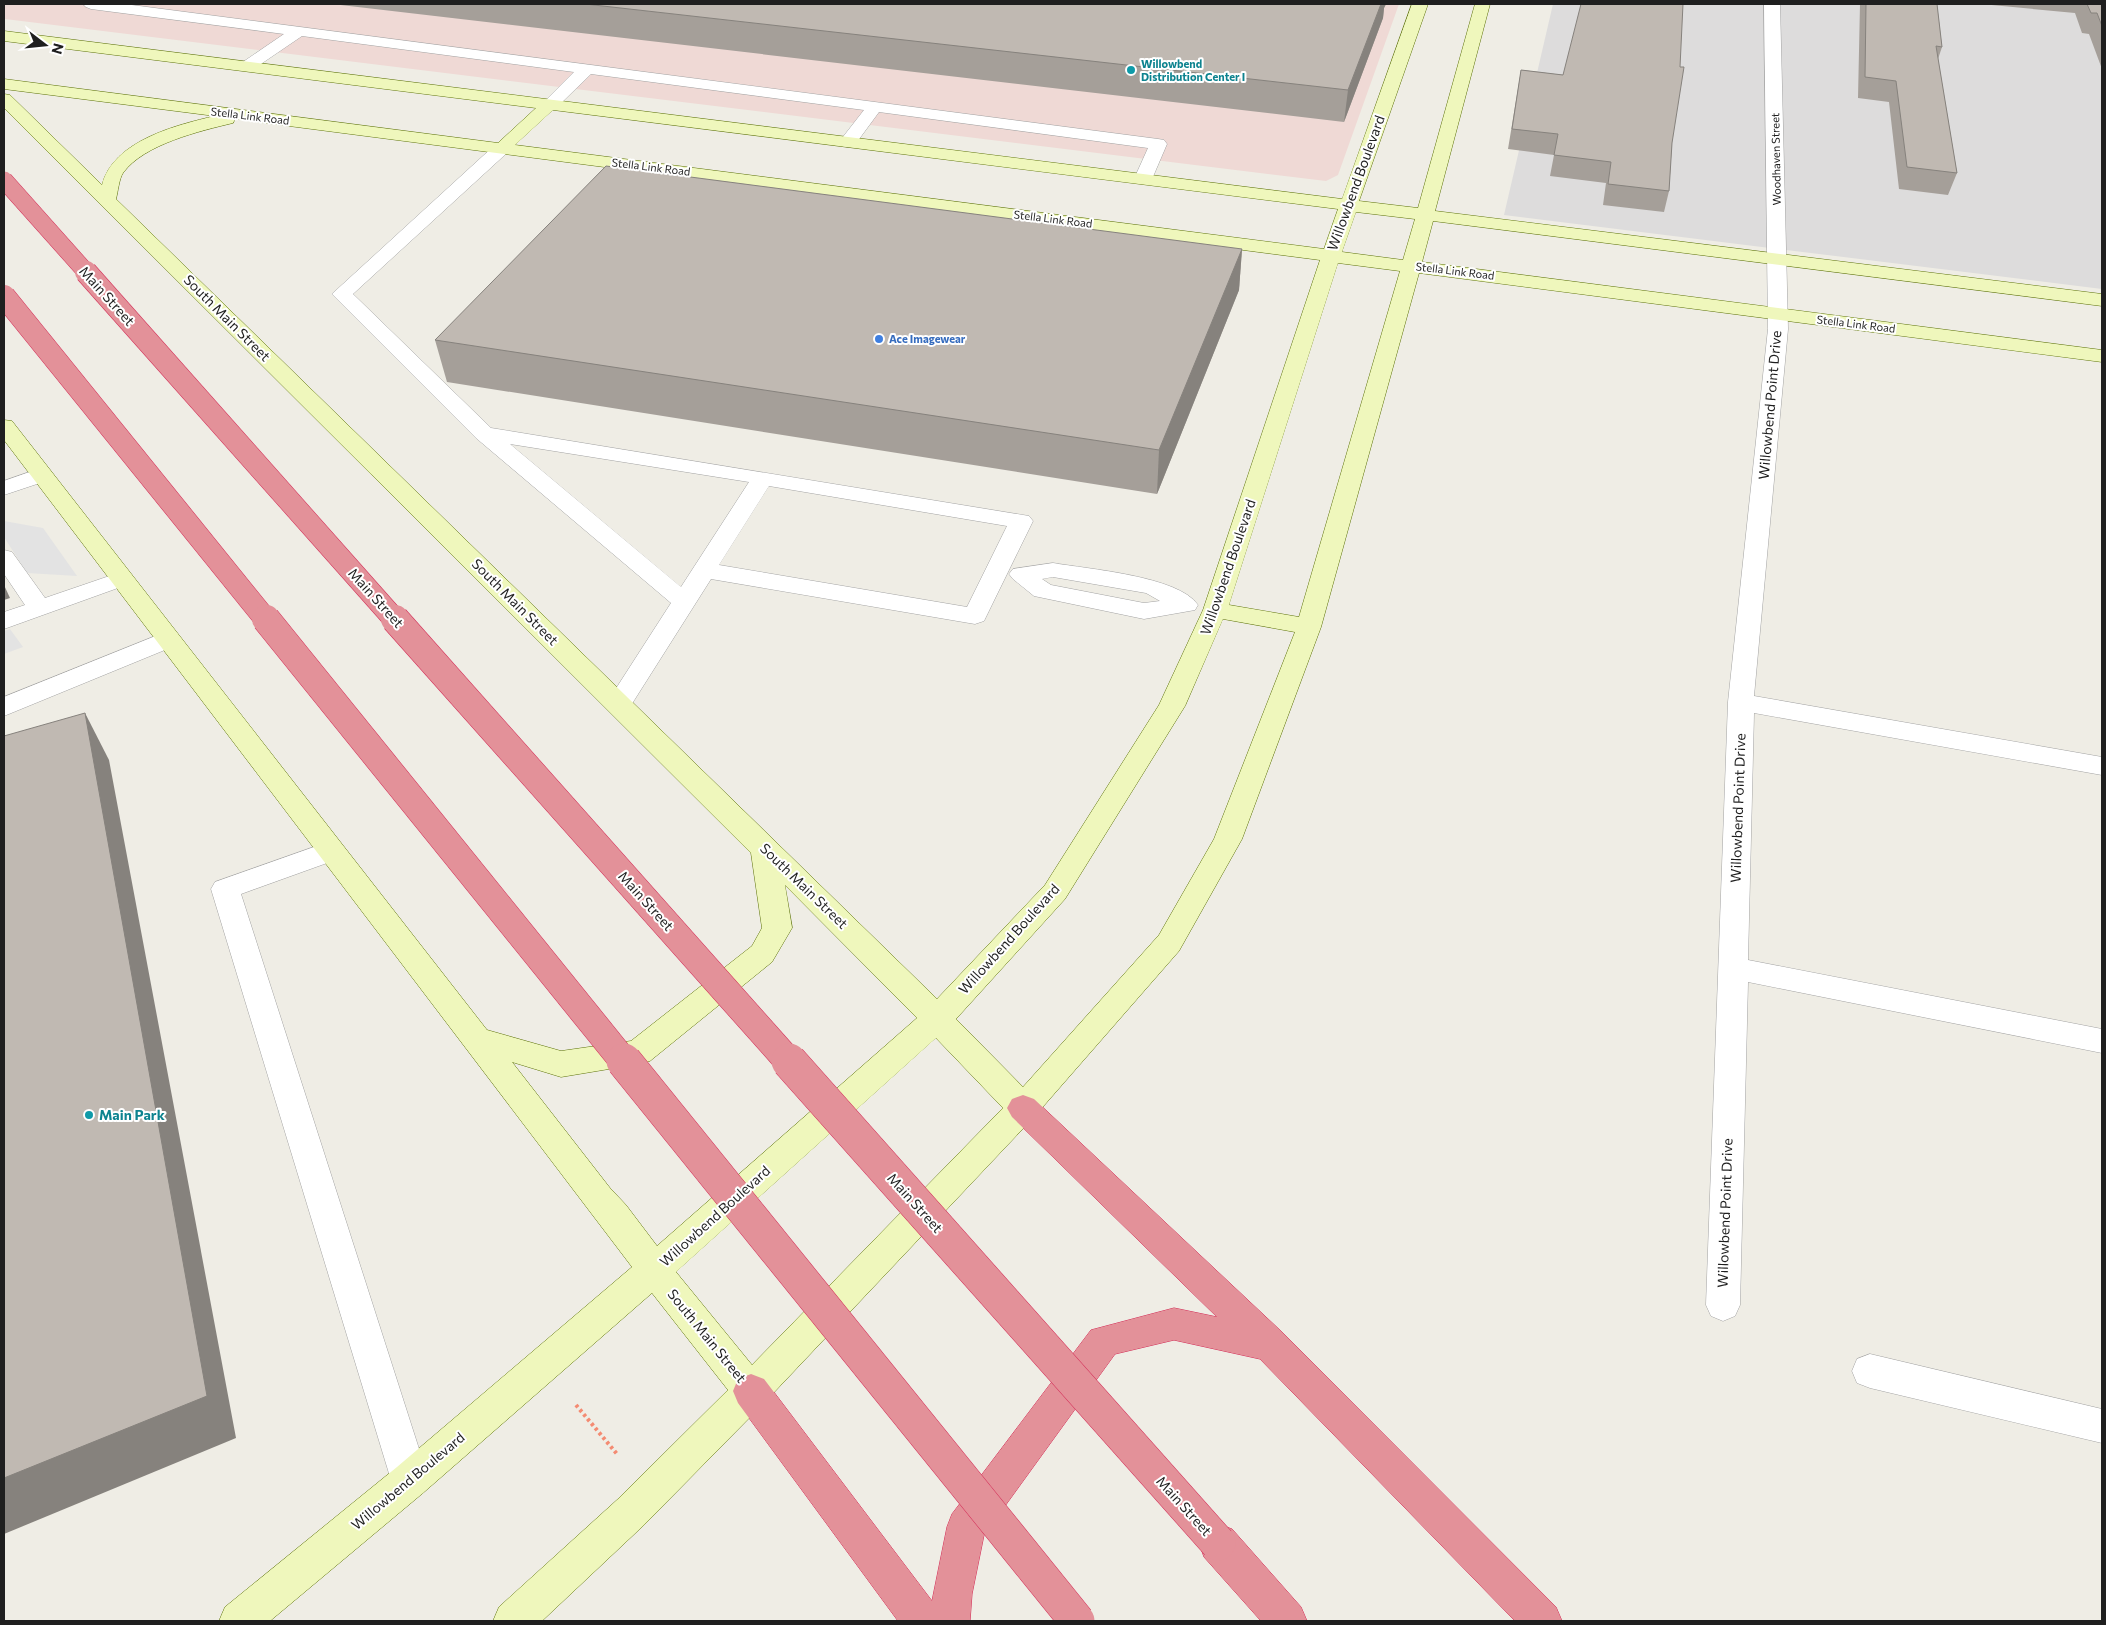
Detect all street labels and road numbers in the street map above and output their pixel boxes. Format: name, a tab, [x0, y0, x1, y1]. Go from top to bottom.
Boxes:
street label: Stella Link Road	[210, 104, 290, 127]
street label: Woodhaven Street	[1768, 112, 1783, 205]
street label: Willowbend Boulevard	[1323, 113, 1388, 253]
street label: Stella Link Road	[611, 155, 691, 178]
street label: Stella Link Road	[1013, 207, 1093, 230]
street label: Stella Link Road	[1415, 259, 1495, 282]
street label: Main Street	[76, 262, 139, 329]
street label: South Main Street	[181, 271, 274, 365]
street label: Stella Link Road	[1816, 312, 1896, 335]
street label: Willowbend Point Drive	[1755, 330, 1784, 480]
street label: Willowbend Boulevard	[1196, 497, 1259, 637]
street label: South Main Street	[469, 555, 562, 649]
street label: Main Street	[345, 564, 408, 631]
street label: Willowbend Point Drive	[1726, 733, 1749, 883]
street label: South Main Street	[757, 839, 852, 932]
street label: Main Street	[615, 867, 678, 934]
street label: Willowbend Boulevard	[955, 880, 1063, 997]
street label: Willowbend Point Drive	[1713, 1138, 1736, 1288]
street label: Willowbend Boulevard	[656, 1162, 773, 1270]
street label: Main Street	[884, 1169, 947, 1236]
street label: South Main Street	[665, 1286, 750, 1386]
street label: Willowbend Boulevard	[348, 1428, 468, 1533]
street label: Main Street	[1153, 1472, 1216, 1539]

